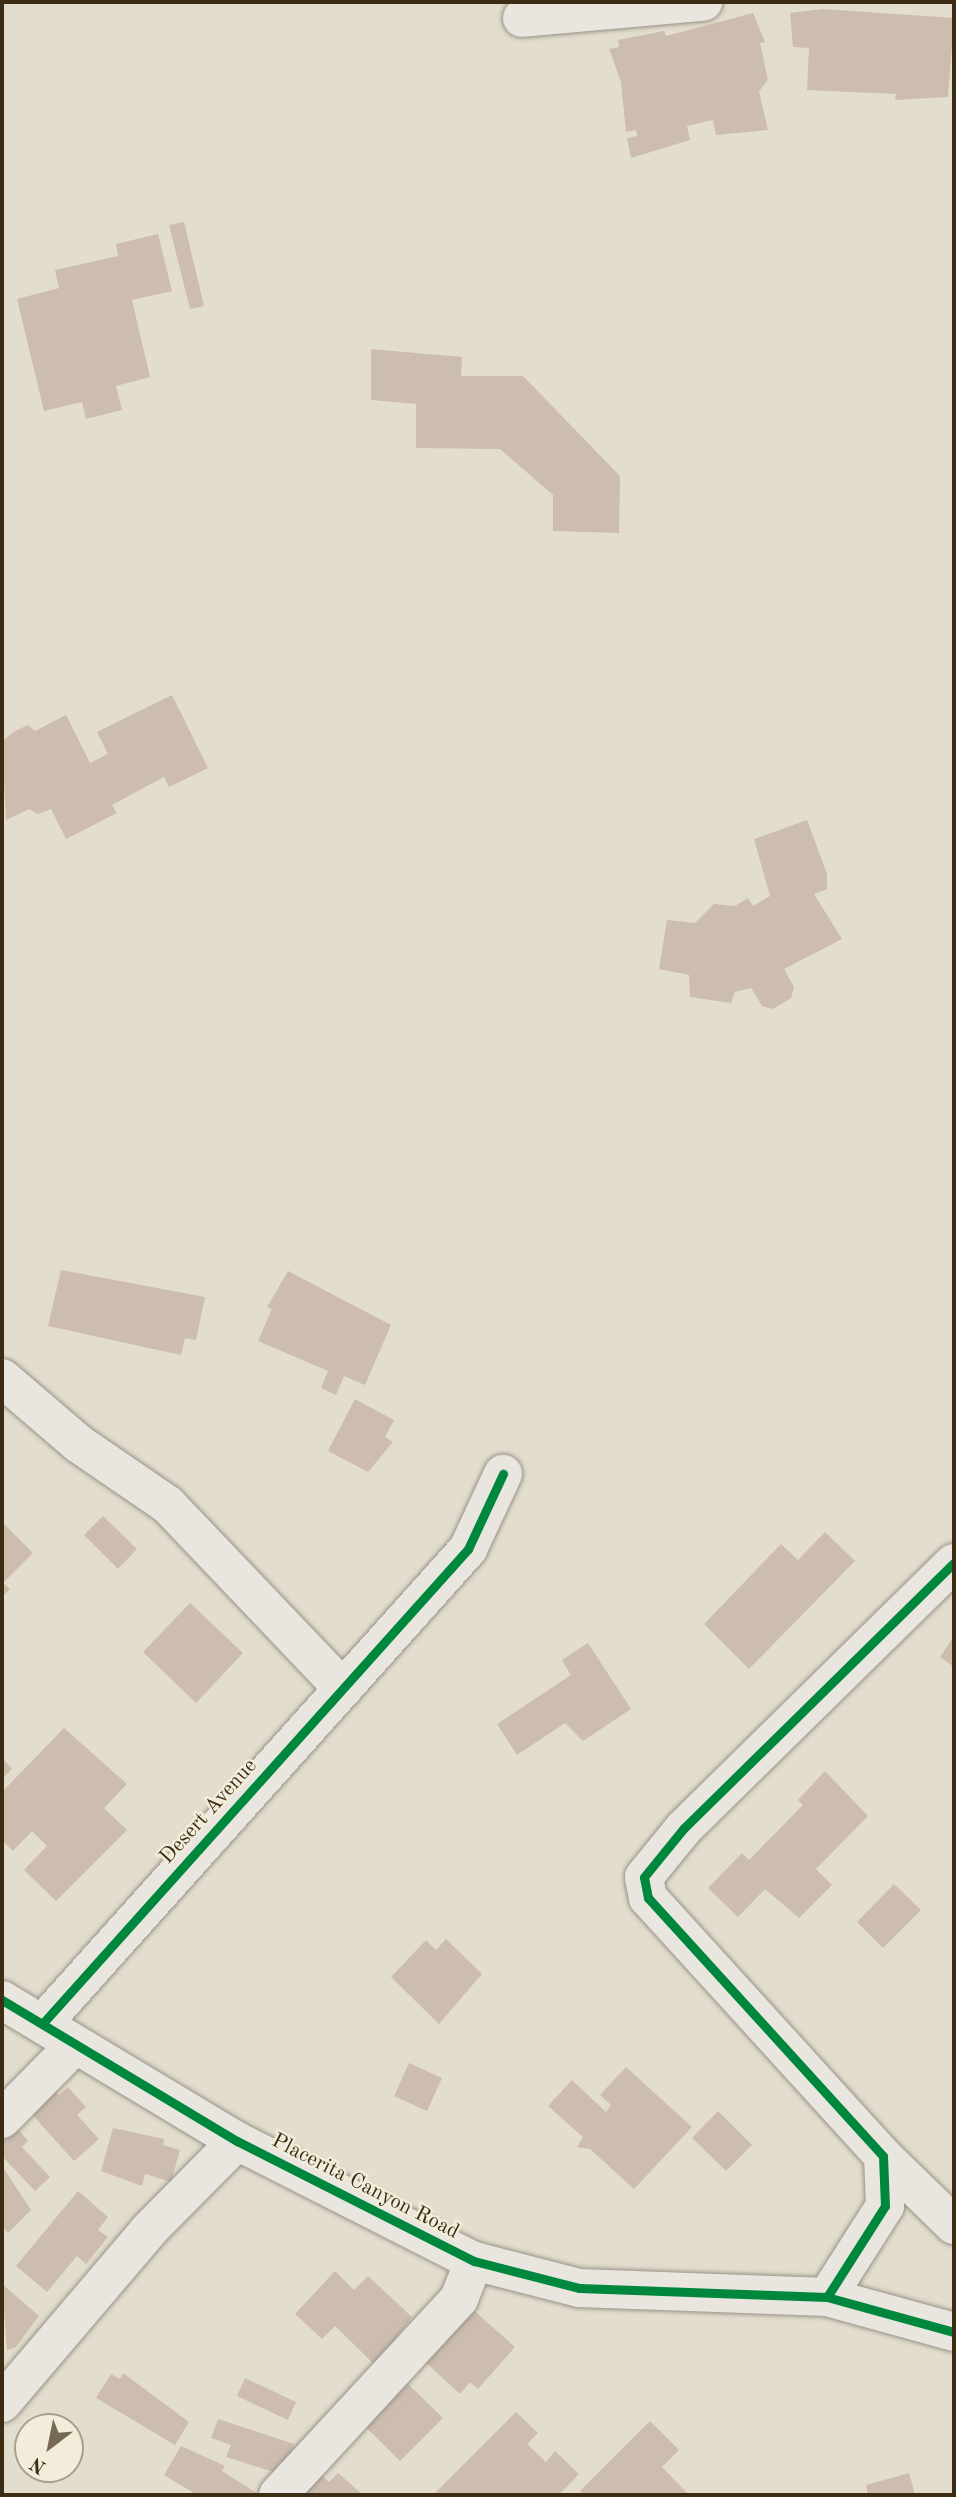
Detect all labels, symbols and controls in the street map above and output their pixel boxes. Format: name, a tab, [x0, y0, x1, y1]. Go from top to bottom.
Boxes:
street label: Desert Avenue	[155, 1754, 263, 1870]
street label: Placerita Canyon Road	[267, 2129, 463, 2245]
north arrow	[14, 2413, 84, 2483]
text: N	[27, 2453, 50, 2476]

